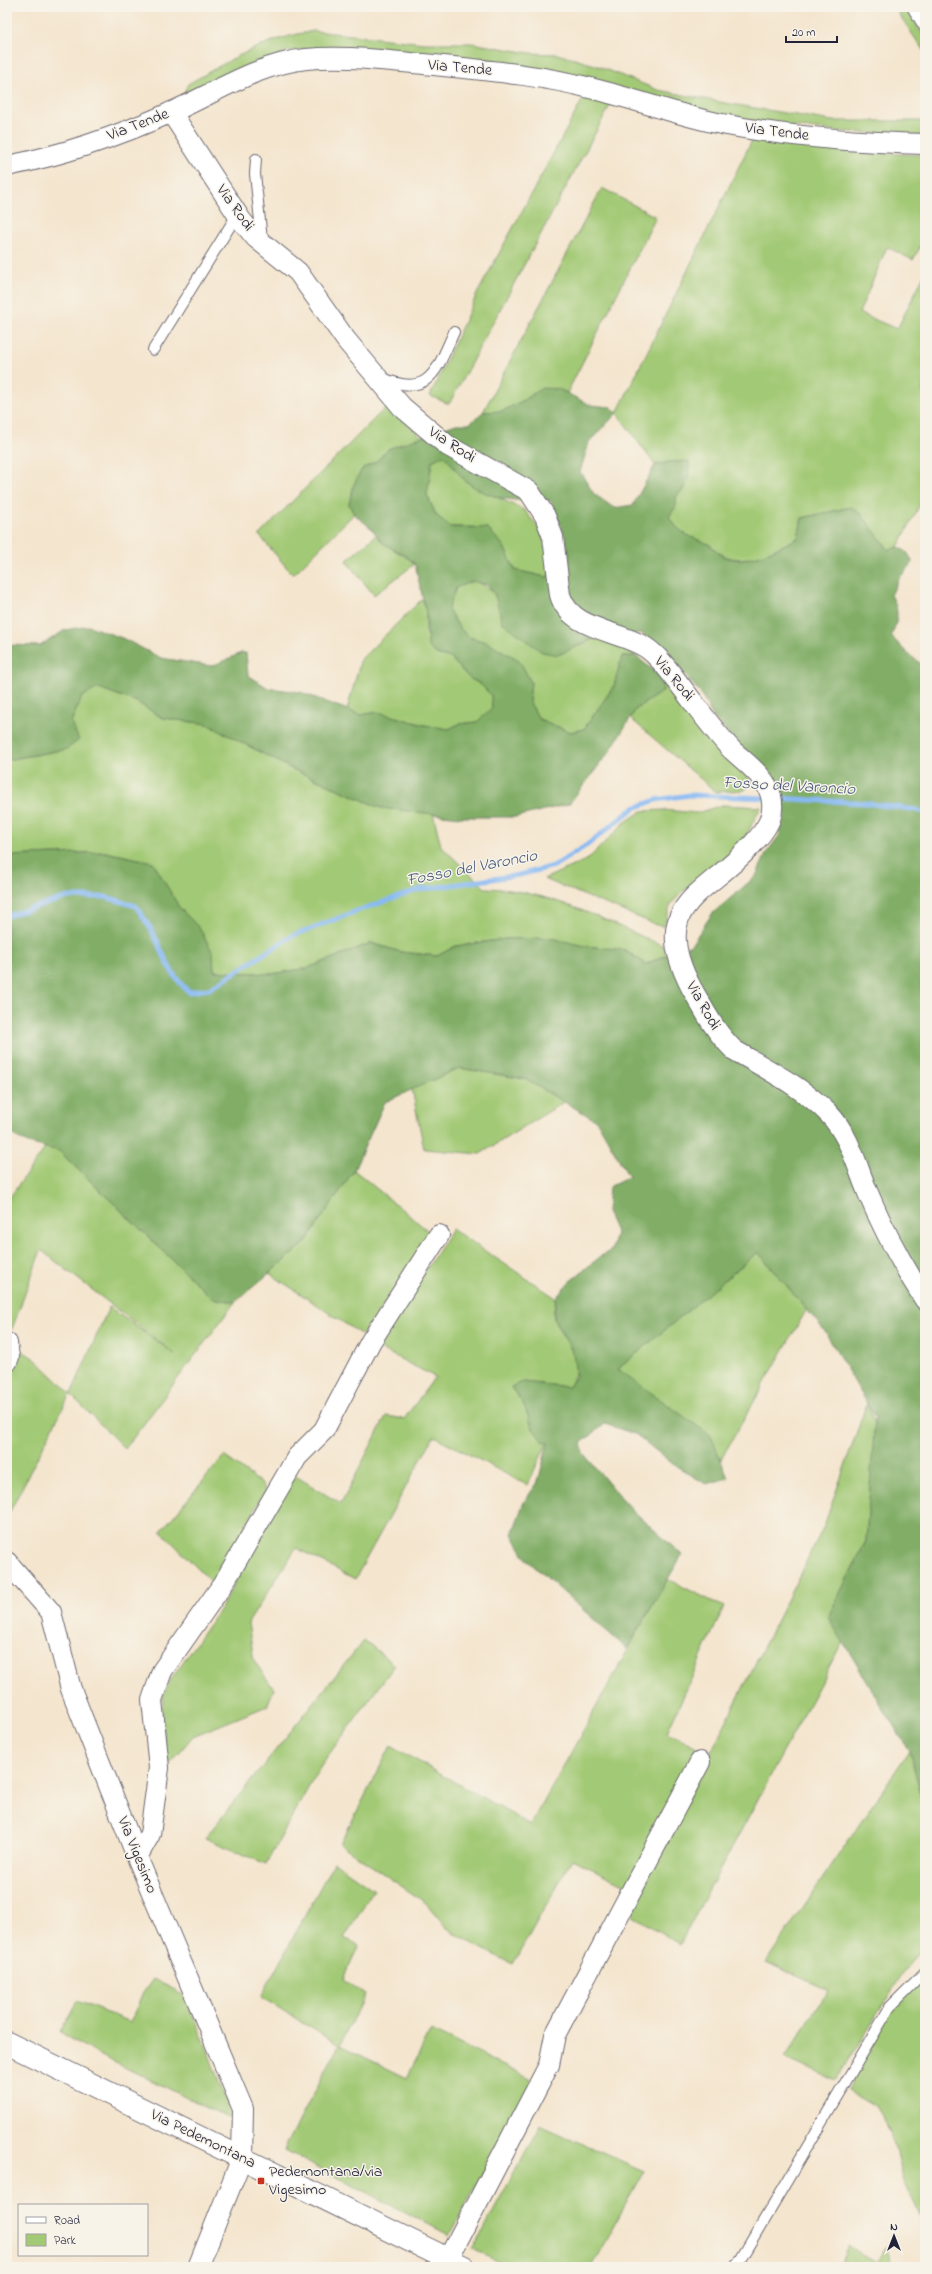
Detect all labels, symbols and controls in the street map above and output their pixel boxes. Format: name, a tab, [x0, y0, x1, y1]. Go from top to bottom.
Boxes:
scale bar	[786, 18, 837, 44]
text: 20 m	[792, 24, 815, 42]
street label: Via Tende	[426, 53, 494, 83]
street label: Via Tende	[103, 102, 173, 148]
street label: Via Tende	[743, 116, 811, 148]
street label: Via Rodi	[209, 179, 260, 237]
street label: Via Rodi	[422, 420, 481, 470]
street label: Via Rodi	[647, 650, 700, 707]
water label: Fosso del Varoncio	[722, 770, 857, 802]
water label: Fosso del Varoncio	[405, 843, 540, 893]
street label: Via Rodi	[679, 976, 727, 1035]
street label: Via Vigesimo	[110, 1812, 163, 1897]
street label: Via Pedemontana	[145, 2103, 260, 2175]
place label: Pedemontana/via Vigesimo	[268, 2160, 382, 2202]
marker: Pedemontana/via Vigesimo	[256, 2176, 266, 2186]
legend	[18, 2204, 148, 2256]
text: Road	[54, 2212, 80, 2230]
north arrow	[874, 2216, 914, 2256]
text: N	[890, 2219, 898, 2235]
text: Park	[54, 2232, 76, 2250]

